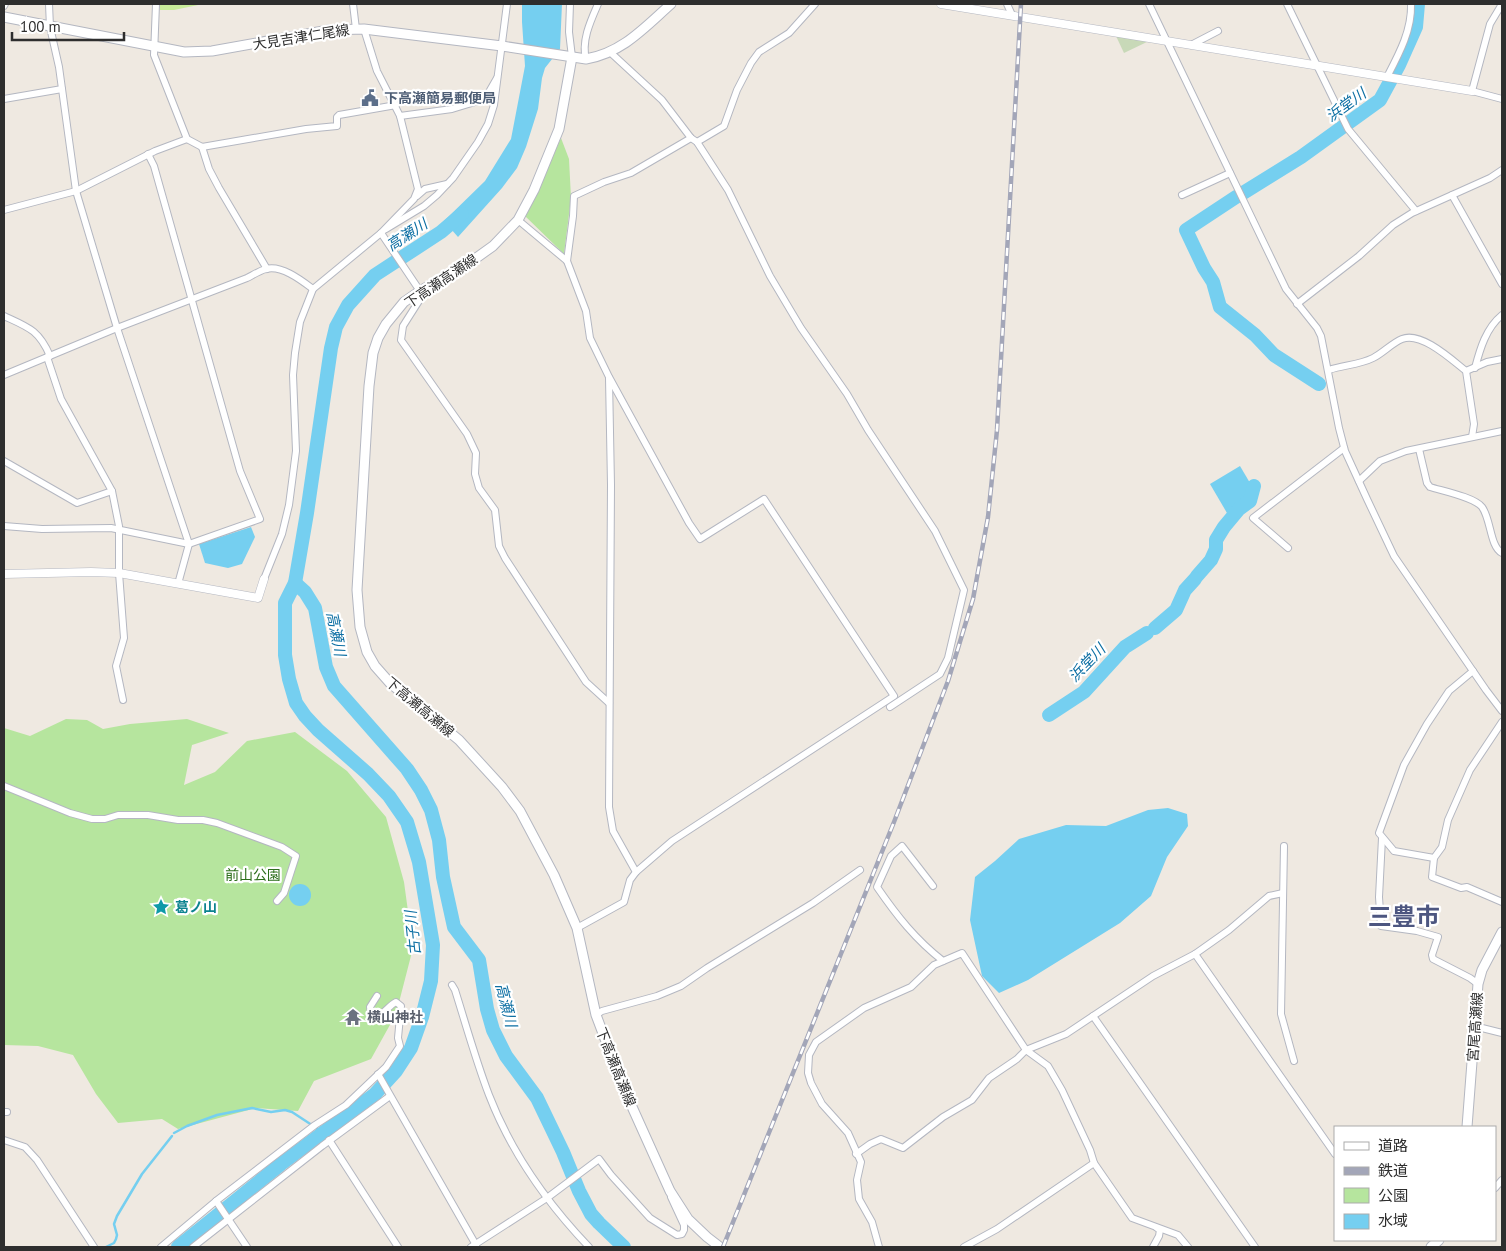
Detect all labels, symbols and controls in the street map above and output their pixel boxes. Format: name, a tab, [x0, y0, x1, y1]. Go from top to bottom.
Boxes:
scale bar	[12, 10, 125, 42]
text: 100 m	[20, 17, 61, 36]
street label: 大見吉津仁尾線	[251, 20, 351, 54]
water label: 浜堂川	[1322, 83, 1371, 126]
public building icon: 下高瀬簡易郵便局	[360, 88, 380, 108]
place label: 下高瀬簡易郵便局	[384, 89, 496, 107]
water label: 高瀬川	[383, 213, 432, 255]
street label: 下高瀬高瀬線	[401, 250, 481, 312]
water label: 高瀬川	[323, 610, 350, 660]
water label: 浜堂川	[1064, 638, 1110, 685]
street label: 下高瀬高瀬線	[382, 673, 458, 741]
park label: 前山公園	[225, 866, 281, 884]
place icon: 葛ノ山	[151, 897, 171, 917]
place label: 葛ノ山	[175, 898, 217, 916]
district label: 三豊市	[1368, 901, 1440, 932]
water label: 古子川	[400, 908, 424, 956]
water label: 高瀬川	[492, 981, 522, 1031]
street label: 宮尾高瀬線	[1464, 991, 1486, 1063]
temple icon: 横山神社	[343, 1007, 363, 1027]
place label: 横山神社	[367, 1008, 423, 1026]
street label: 下高瀬高瀬線	[592, 1025, 640, 1109]
legend	[1334, 1126, 1496, 1241]
text: 道路	[1378, 1136, 1408, 1155]
text: 鉄道	[1378, 1161, 1408, 1180]
text: 公園	[1378, 1186, 1408, 1205]
text: 水域	[1378, 1211, 1408, 1230]

